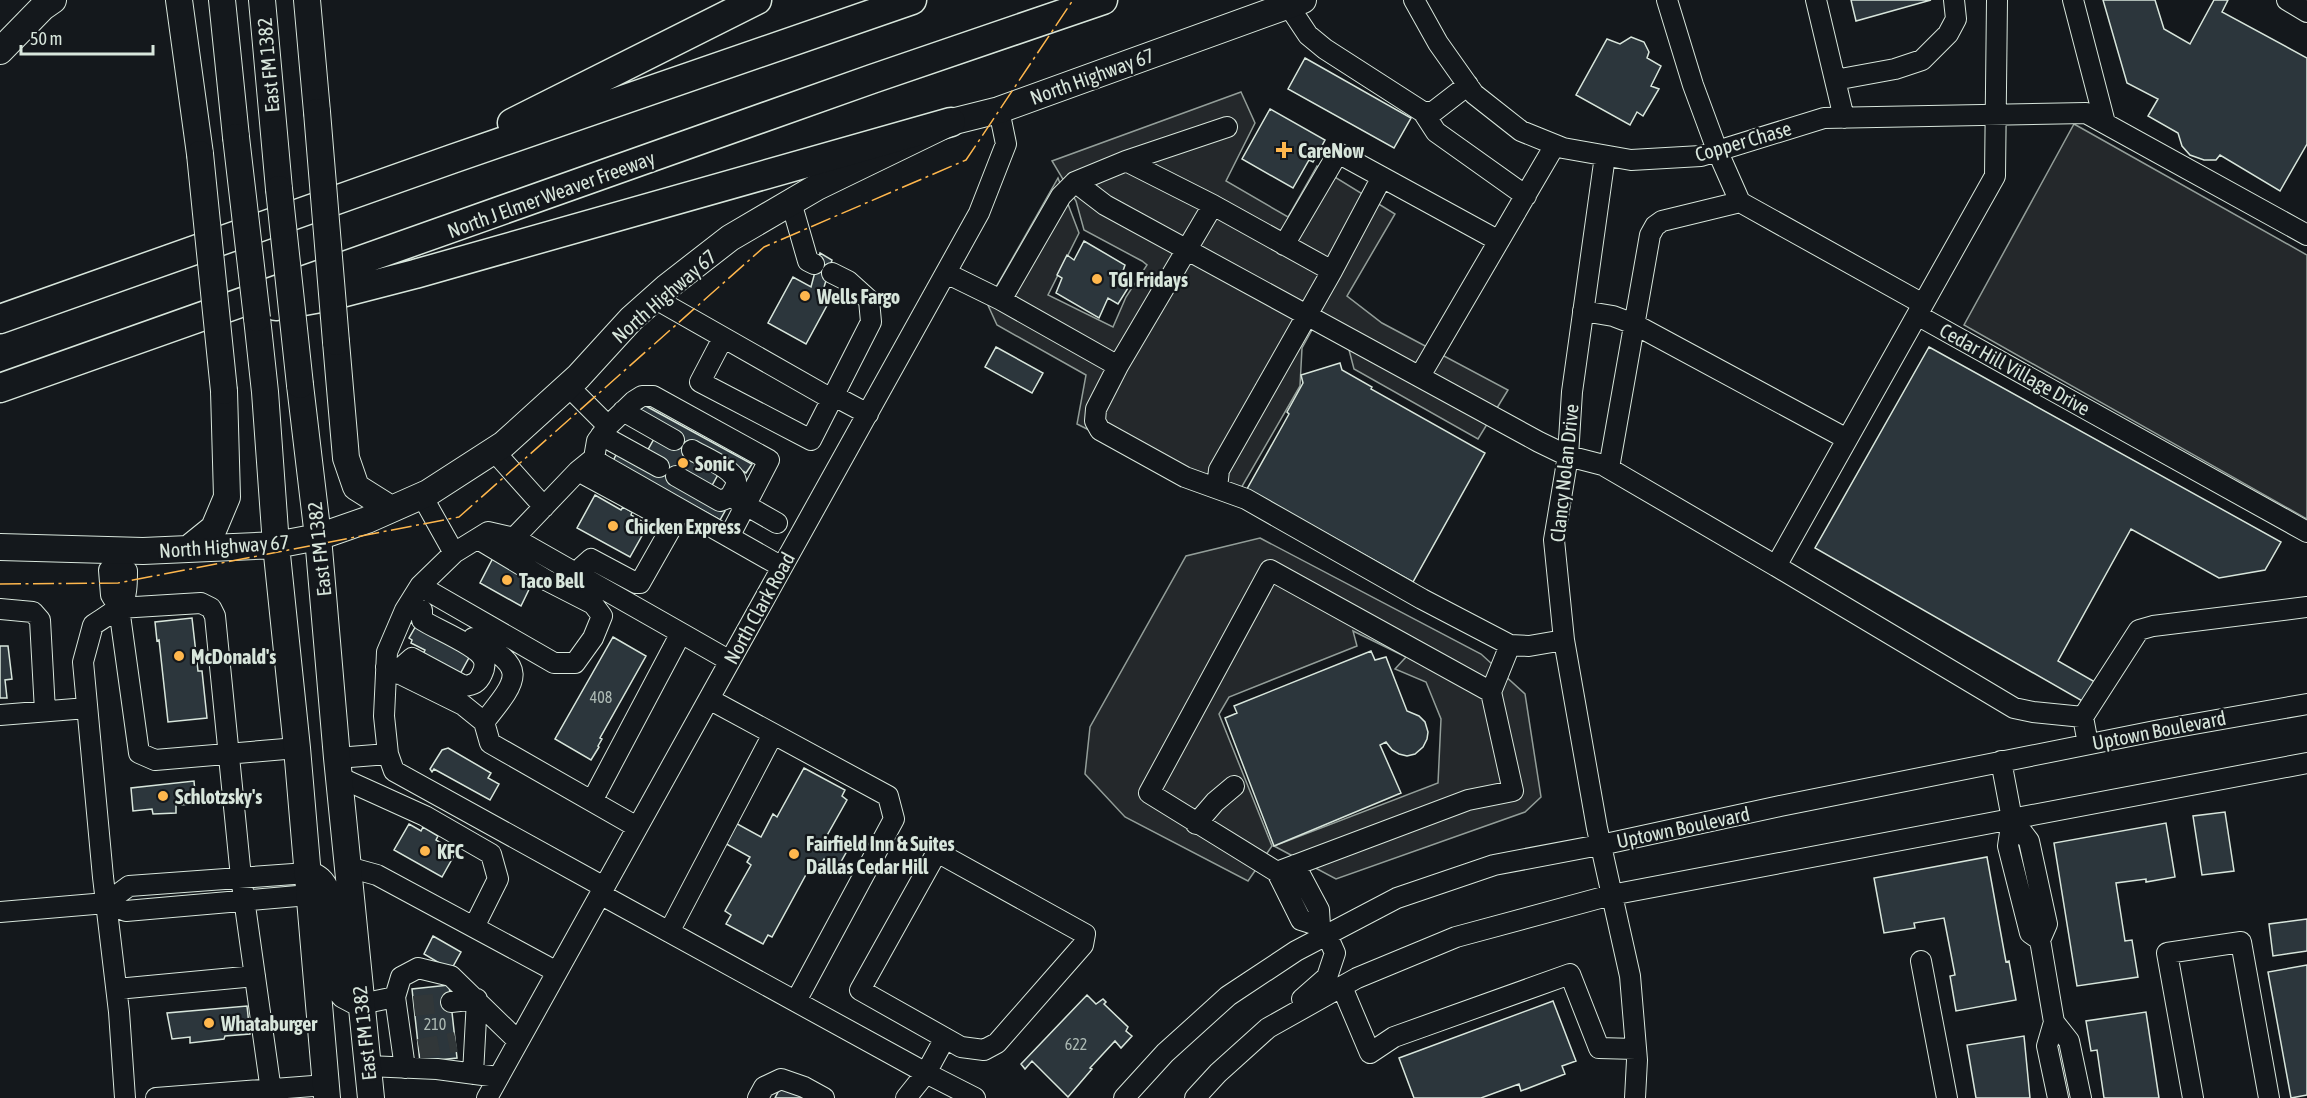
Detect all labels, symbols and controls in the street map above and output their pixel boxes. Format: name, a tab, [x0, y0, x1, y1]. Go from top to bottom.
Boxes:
street label: East FM 1382	[252, 17, 284, 113]
scale bar	[21, 18, 153, 56]
text: 50 m	[30, 28, 62, 49]
street label: North Highway 67	[1027, 43, 1157, 109]
street label: Copper Chase	[1692, 116, 1794, 166]
place label: CareNow	[1298, 139, 1364, 162]
marker: CareNow	[1275, 141, 1293, 159]
street label: North J Elmer Weaver Freeway	[444, 146, 658, 242]
street label: North Highway 67	[607, 245, 721, 347]
place label: TGI Fridays	[1109, 268, 1188, 291]
marker: TGI Fridays	[1090, 272, 1104, 286]
place label: Wells Fargo	[816, 285, 900, 308]
marker: Wells Fargo	[798, 289, 812, 303]
street label: Cedar Hill Village Drive	[1936, 318, 2094, 420]
street label: Clancy Nolan Drive	[1545, 403, 1583, 543]
place label: Sonic	[695, 452, 735, 475]
marker: Sonic	[676, 456, 690, 470]
street label: East FM 1382	[303, 500, 335, 598]
place label: Chicken Express	[625, 515, 741, 538]
marker: Chicken Express	[606, 519, 620, 533]
street label: North Highway 67	[158, 530, 290, 562]
street label: North Clark Road	[719, 548, 799, 668]
place label: Taco Bell	[519, 569, 585, 592]
marker: Taco Bell	[500, 573, 514, 587]
place label: McDonald's	[191, 645, 276, 668]
marker: McDonald's	[172, 649, 186, 663]
house number: 408	[590, 688, 612, 706]
street label: Uptown Boulevard	[2090, 706, 2228, 754]
place label: Schlotzsky's	[175, 785, 262, 808]
marker: Schlotzsky's	[156, 789, 170, 803]
street label: Uptown Boulevard	[1614, 802, 1752, 852]
place label: Fairfield Inn & Suites Dallas Cedar Hill	[806, 832, 955, 878]
place label: KFC	[437, 840, 464, 863]
marker: KFC	[418, 844, 432, 858]
marker: Fairfield Inn & Suites Dallas Cedar Hill	[787, 847, 801, 861]
street label: East FM 1382	[348, 984, 380, 1082]
place label: Whataburger	[220, 1012, 318, 1035]
house number: 210	[424, 1015, 446, 1033]
marker: Whataburger	[202, 1016, 216, 1030]
house number: 622	[1065, 1035, 1087, 1053]

